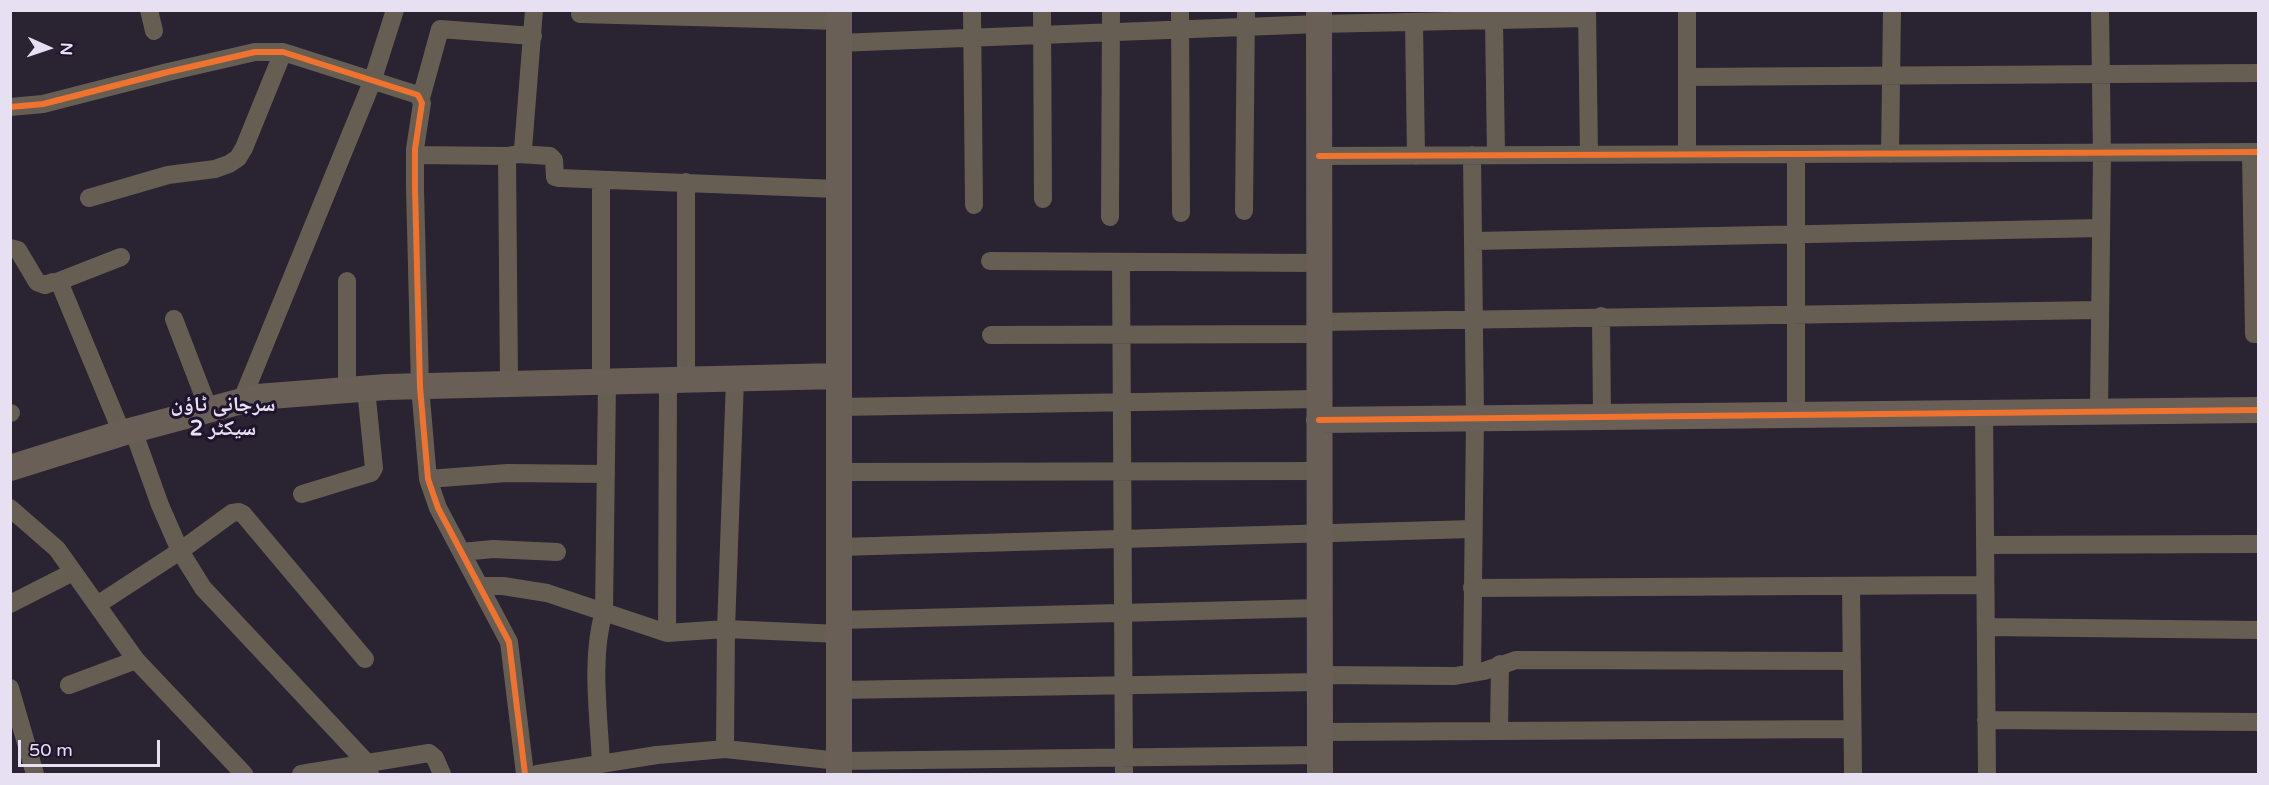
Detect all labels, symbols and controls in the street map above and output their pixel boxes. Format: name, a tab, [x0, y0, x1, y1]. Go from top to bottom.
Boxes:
north arrow	[18, 18, 78, 78]
text: N	[56, 42, 76, 56]
district label: سرجانی ٹاؤن سیکٹر 2	[171, 392, 275, 442]
scale bar	[21, 728, 164, 766]
text: 50 m	[29, 739, 73, 761]

